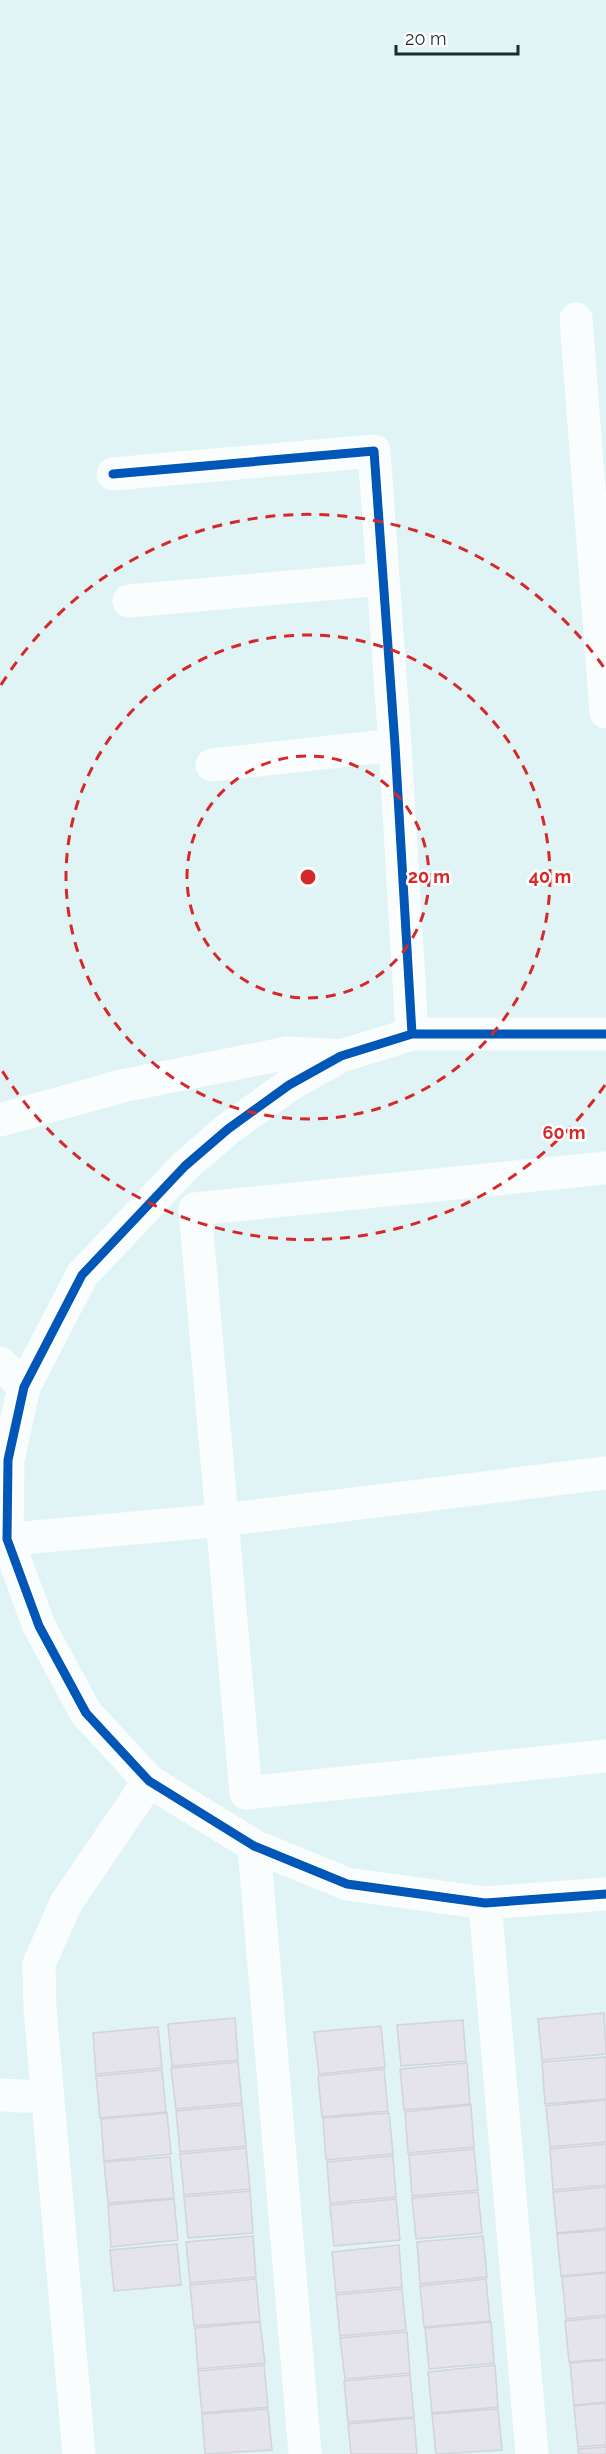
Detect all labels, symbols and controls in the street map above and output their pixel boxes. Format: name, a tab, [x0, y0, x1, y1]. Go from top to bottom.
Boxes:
scale bar	[396, 18, 518, 56]
text: 20 m	[405, 28, 447, 49]
text: 20 m	[408, 866, 450, 887]
text: 40 m	[529, 866, 571, 887]
centre of rings	[298, 867, 318, 887]
text: 60 m	[542, 1122, 586, 1143]

